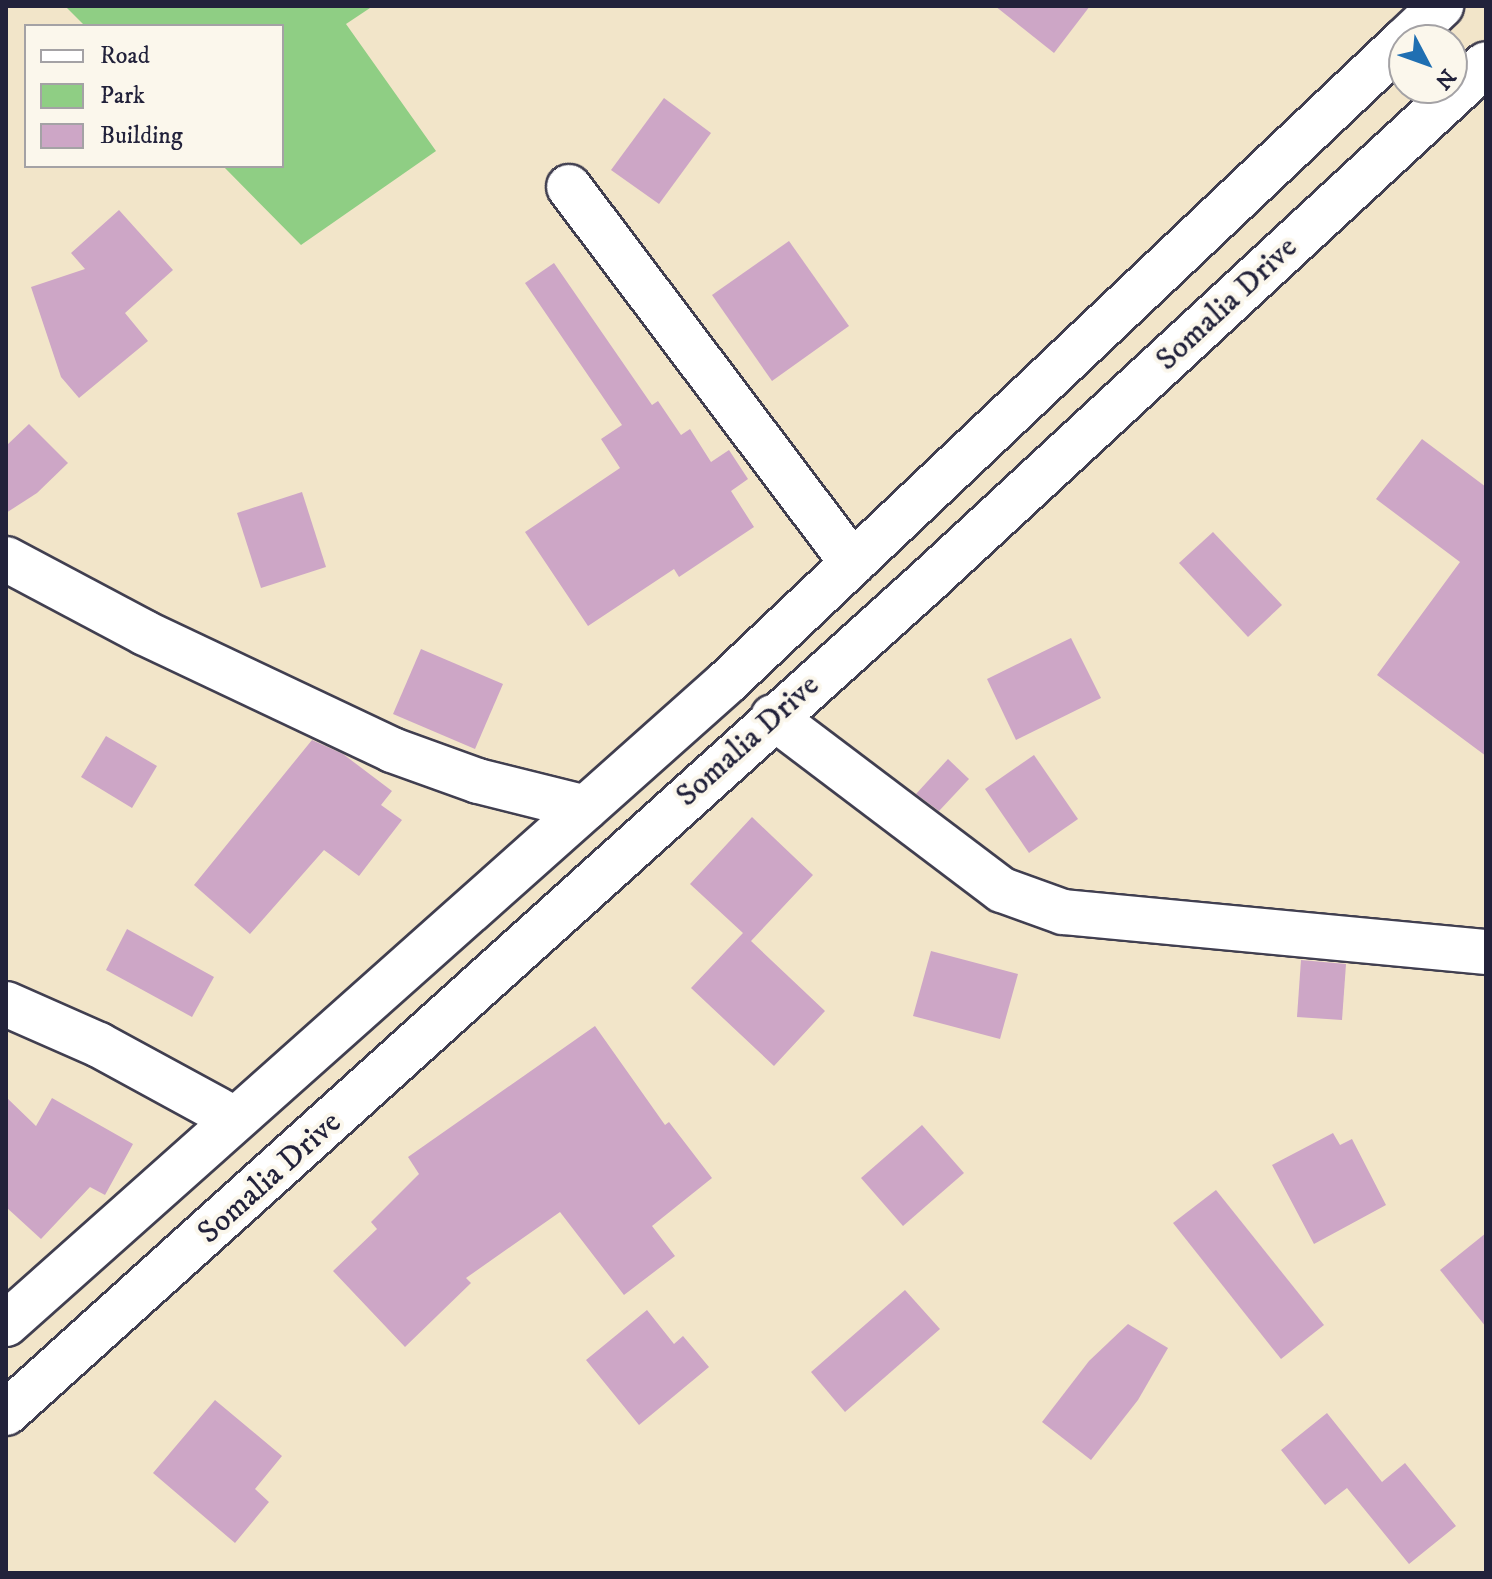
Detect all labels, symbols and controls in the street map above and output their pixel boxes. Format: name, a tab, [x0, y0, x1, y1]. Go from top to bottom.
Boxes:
legend	[24, 24, 284, 168]
north arrow	[1388, 24, 1468, 104]
text: Road	[100, 41, 150, 71]
text: N	[1429, 63, 1461, 94]
text: Park	[100, 81, 145, 111]
text: Building	[100, 121, 183, 151]
street label: Somalia Drive	[1148, 229, 1306, 379]
street label: Somalia Drive	[668, 667, 828, 815]
street label: Somalia Drive	[190, 1104, 350, 1252]

